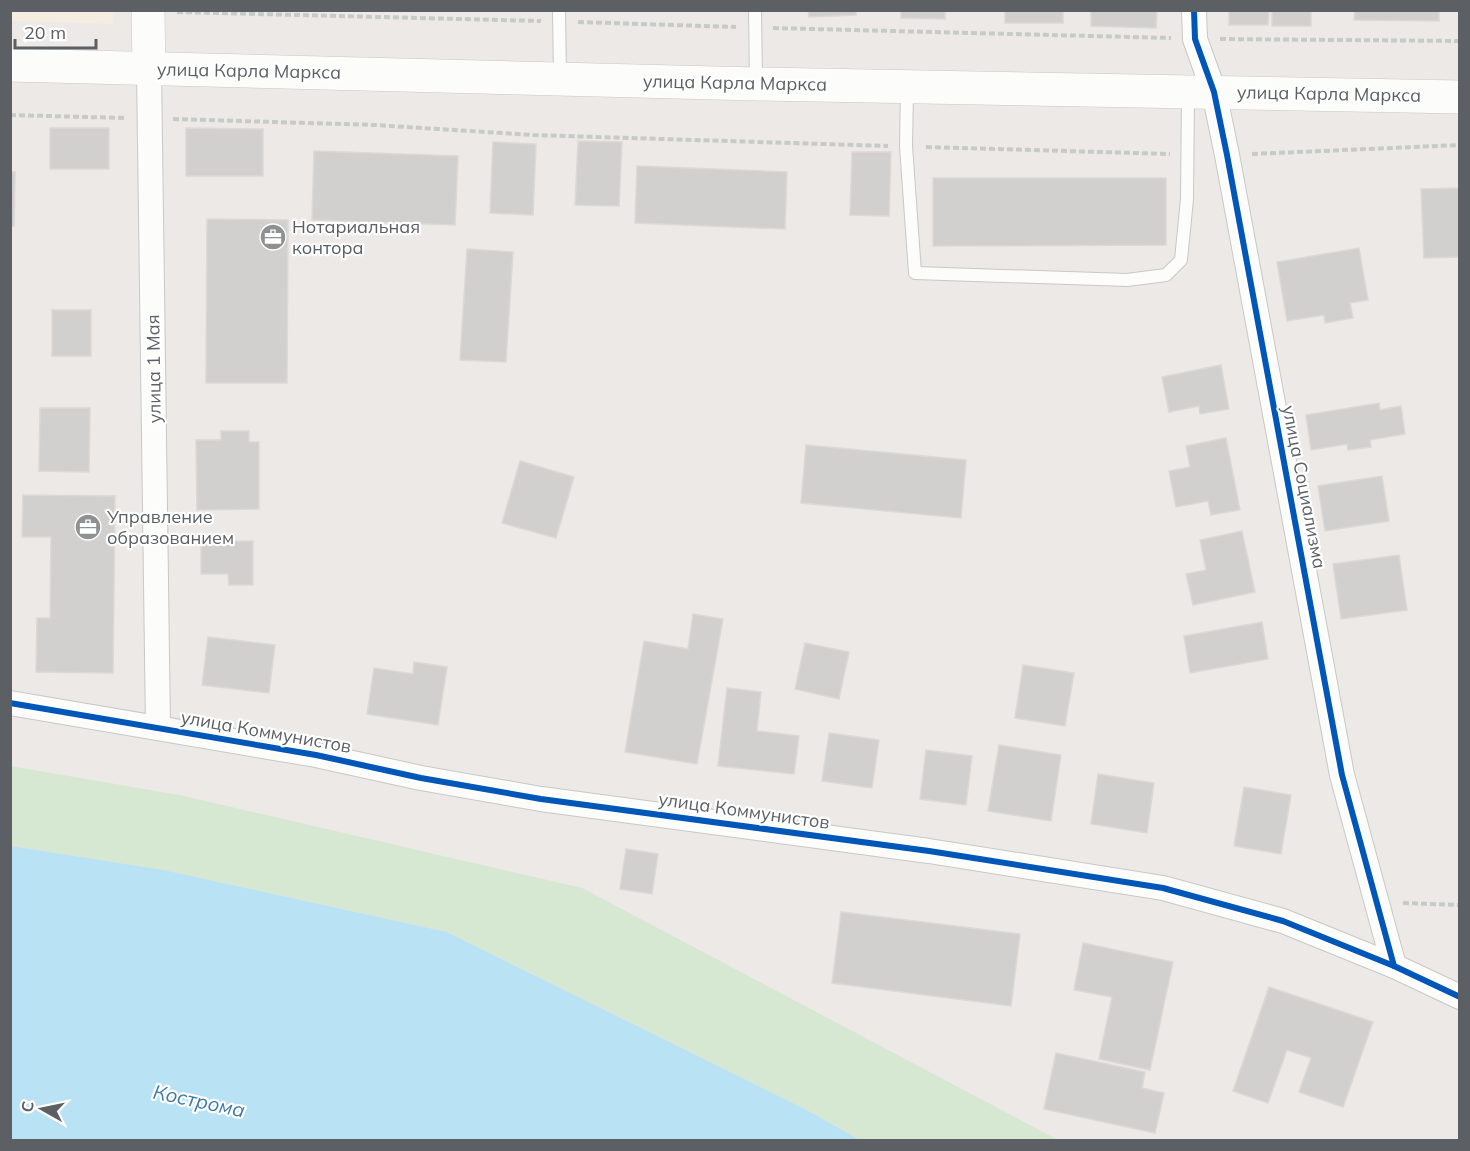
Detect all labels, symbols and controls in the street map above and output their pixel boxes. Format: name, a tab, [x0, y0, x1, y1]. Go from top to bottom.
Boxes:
scale bar	[15, 12, 96, 50]
text: 20 m	[24, 21, 66, 44]
street label: улица Карла Маркса	[157, 57, 341, 84]
street label: улица Карла Маркса	[643, 69, 827, 96]
street label: улица Карла Маркса	[1237, 80, 1421, 107]
place label: Нотариальная контора	[292, 215, 420, 259]
office icon: Нотариальная контора	[258, 222, 288, 252]
street label: улица 1 Мая	[141, 314, 166, 424]
street label: улица Социализма	[1277, 403, 1332, 571]
place label: Управление образованием	[106, 505, 234, 549]
office icon: Управление образованием	[73, 512, 103, 542]
street label: улица Коммунистов	[179, 705, 353, 758]
street label: улица Коммунистов	[657, 787, 831, 834]
north arrow	[12, 1079, 72, 1139]
water label: Кострома	[151, 1079, 247, 1122]
text: С	[16, 1100, 38, 1114]

